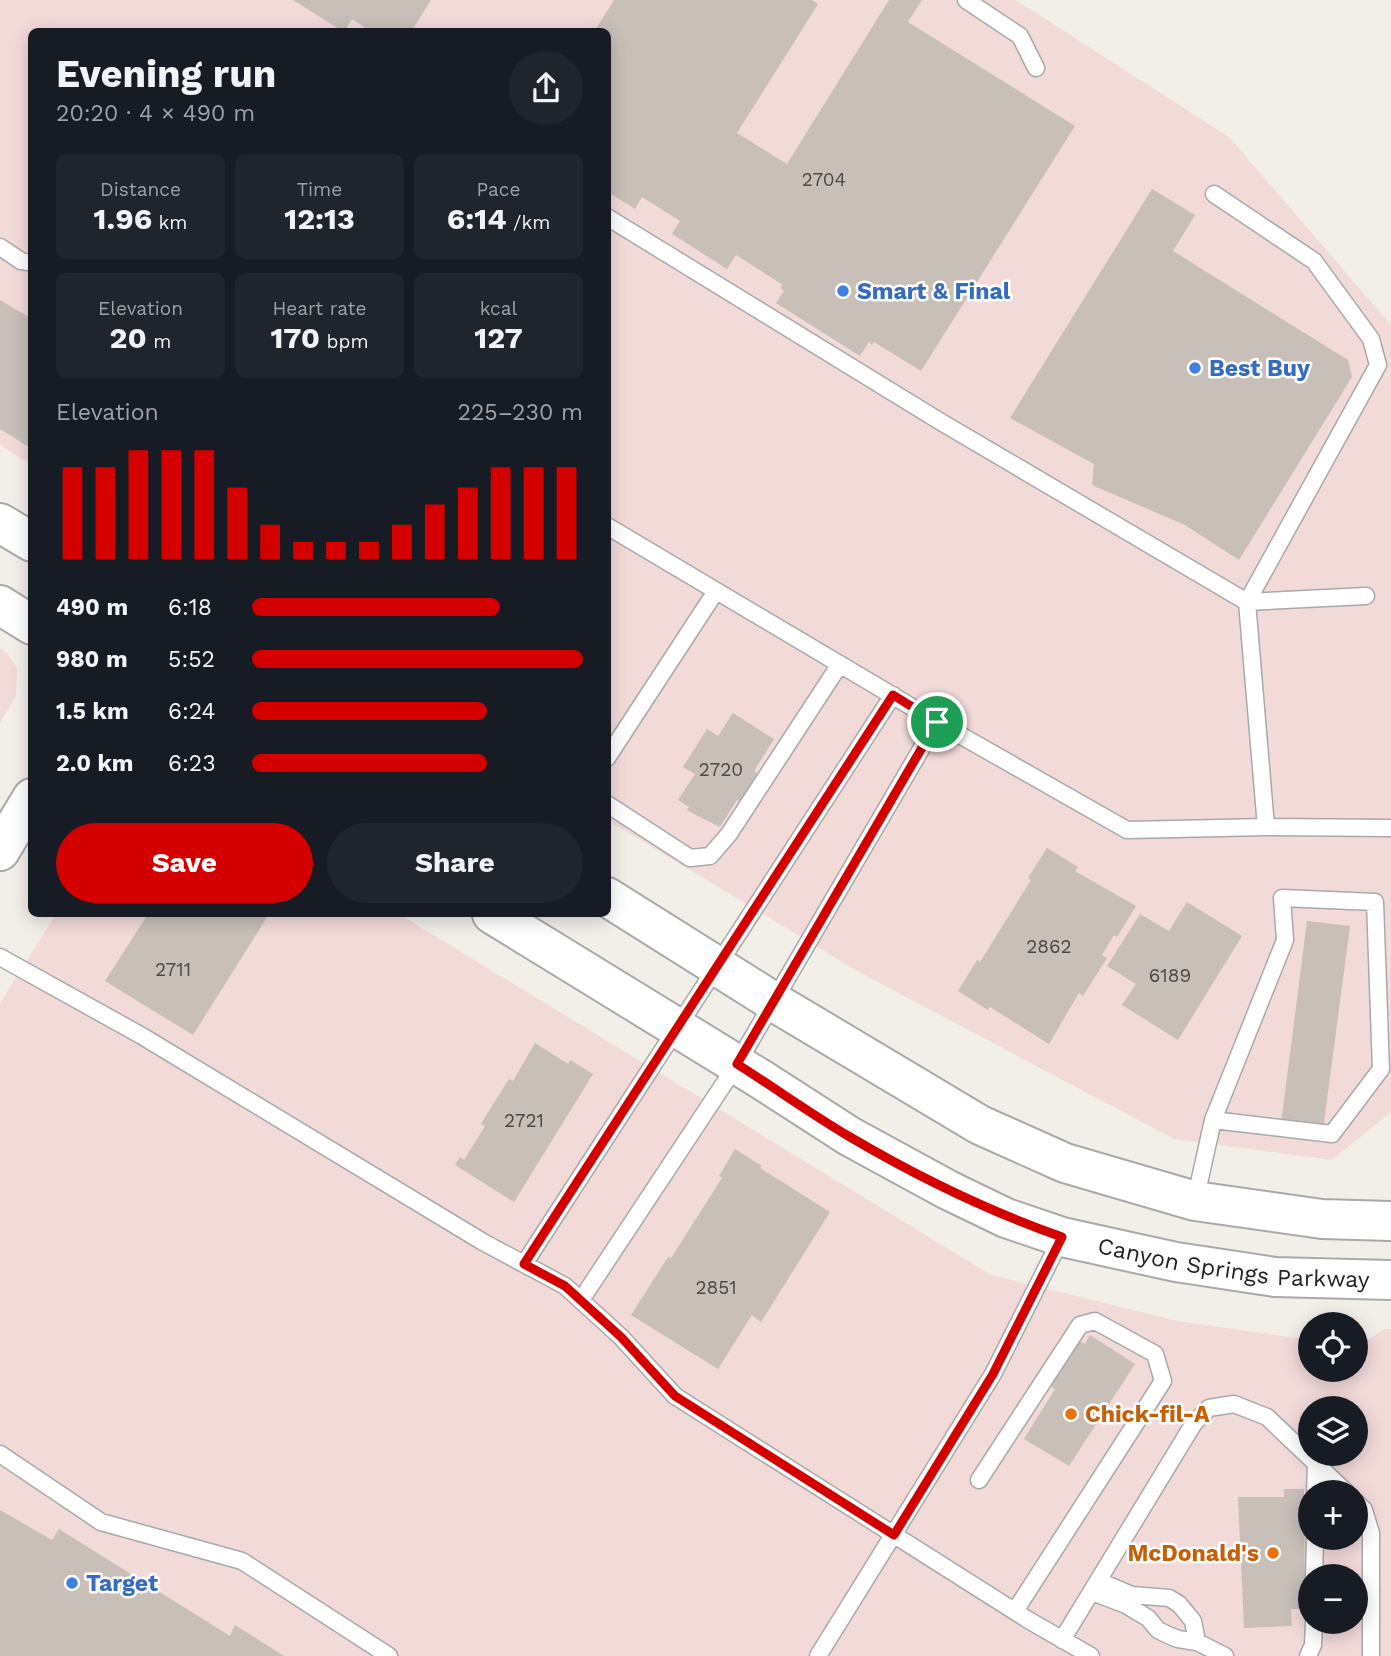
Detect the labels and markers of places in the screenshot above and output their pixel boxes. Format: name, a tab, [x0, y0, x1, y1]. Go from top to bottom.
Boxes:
place label: Smart & Final	[857, 278, 1011, 305]
marker: Smart & Final	[835, 283, 851, 299]
place label: Best Buy	[1209, 355, 1310, 382]
marker: Best Buy	[1187, 360, 1203, 376]
pin	[907, 692, 967, 752]
place label: Chick-fil-A	[1085, 1401, 1210, 1428]
marker: Chick-fil-A	[1063, 1406, 1079, 1422]
place label: McDonald's	[1127, 1540, 1259, 1567]
marker: McDonald's	[1265, 1545, 1281, 1561]
place label: Target	[86, 1570, 158, 1597]
marker: Target	[64, 1575, 80, 1591]

